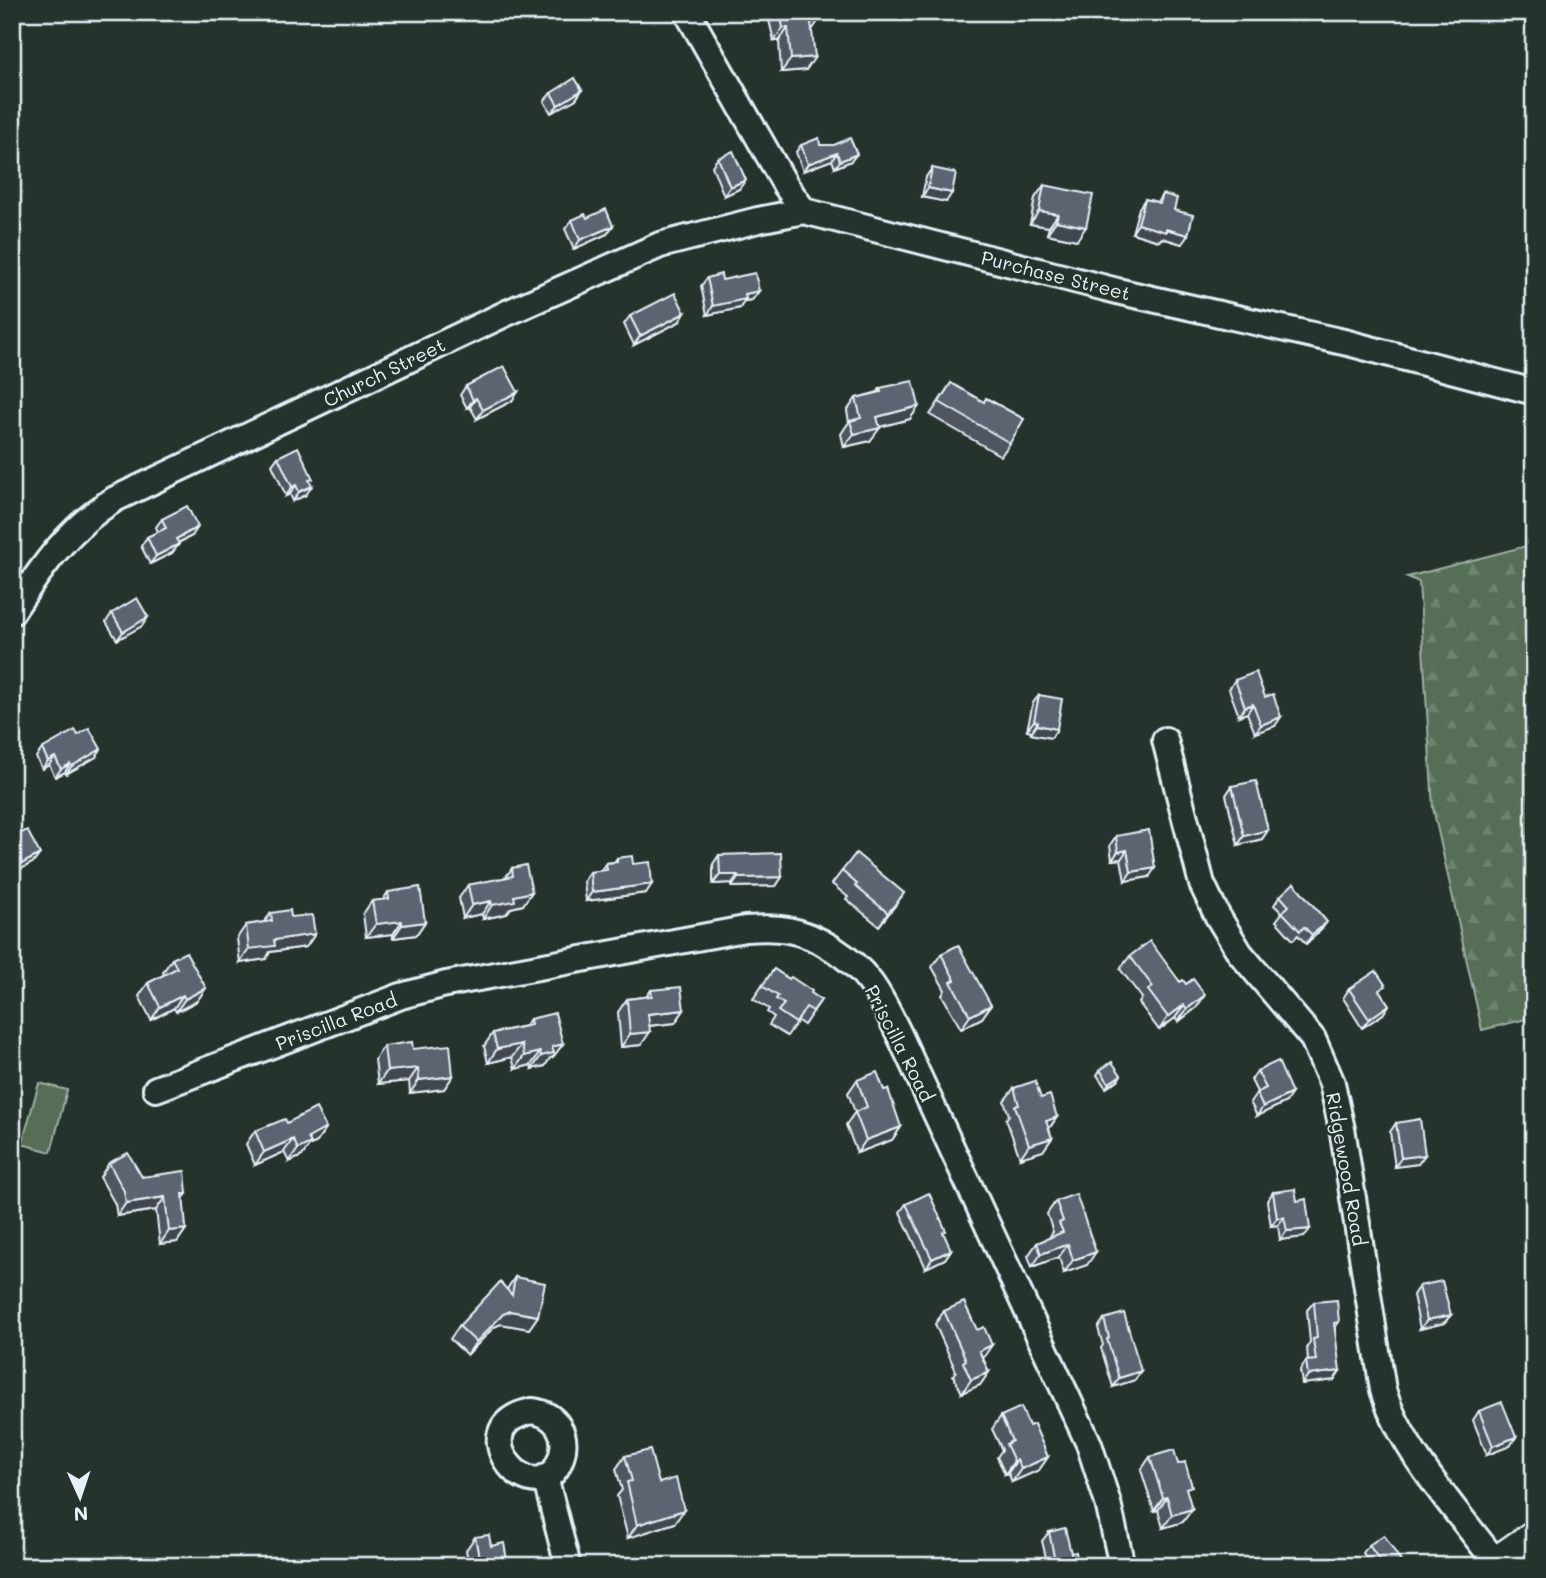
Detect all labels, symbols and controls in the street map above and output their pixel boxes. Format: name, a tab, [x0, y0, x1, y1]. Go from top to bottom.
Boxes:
street label: Purchase Street	[979, 244, 1133, 306]
street label: Church Street	[319, 332, 449, 412]
street label: Priscilla Road	[860, 980, 940, 1106]
street label: Priscilla Road	[272, 986, 400, 1056]
street label: Ridgewood Road	[1321, 1090, 1373, 1248]
north arrow	[46, 1462, 116, 1532]
text: N	[73, 1502, 89, 1527]

